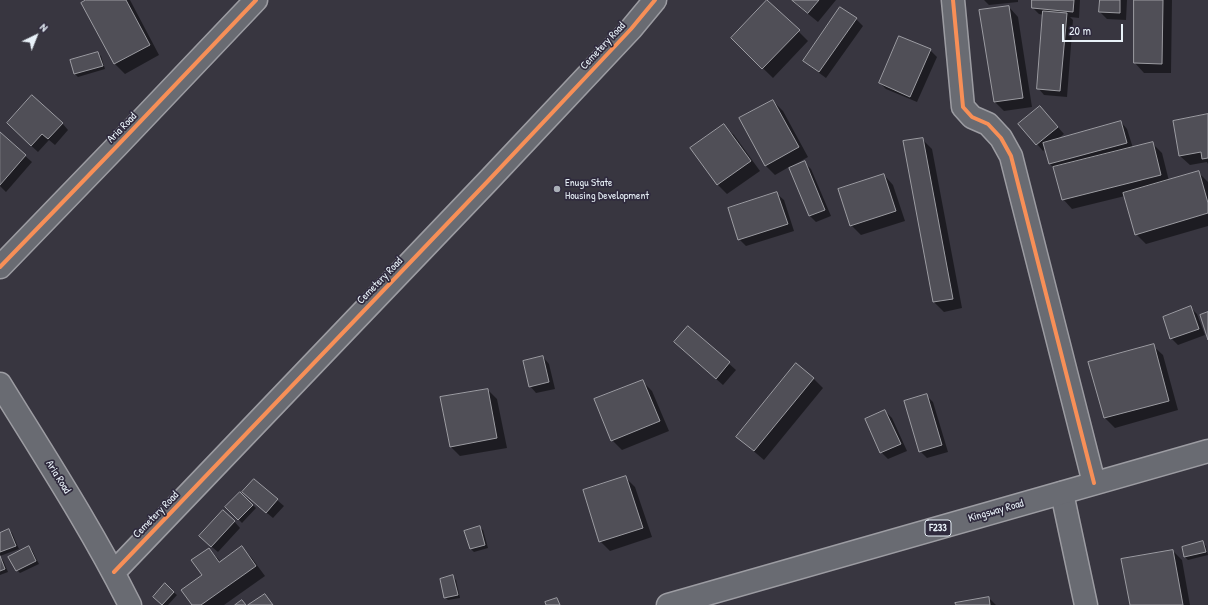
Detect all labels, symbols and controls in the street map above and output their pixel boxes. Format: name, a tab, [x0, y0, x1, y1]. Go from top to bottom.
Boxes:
north arrow	[16, 16, 56, 56]
scale bar	[1064, 16, 1125, 42]
text: N	[37, 20, 51, 34]
street label: Cemetery Road	[578, 20, 628, 72]
text: 20 m	[1069, 22, 1091, 39]
street label: Aria Road	[104, 110, 140, 146]
place label: Enugu State Housing Development	[565, 176, 649, 202]
marker: Enugu State Housing Development	[552, 184, 562, 194]
street label: Cemetery Road	[354, 255, 406, 307]
street label: Aria Road	[43, 458, 73, 496]
street label: Cemetery Road	[130, 489, 182, 541]
street label: Kingsway Road	[967, 497, 1025, 525]
road number: F233	[925, 520, 951, 536]

